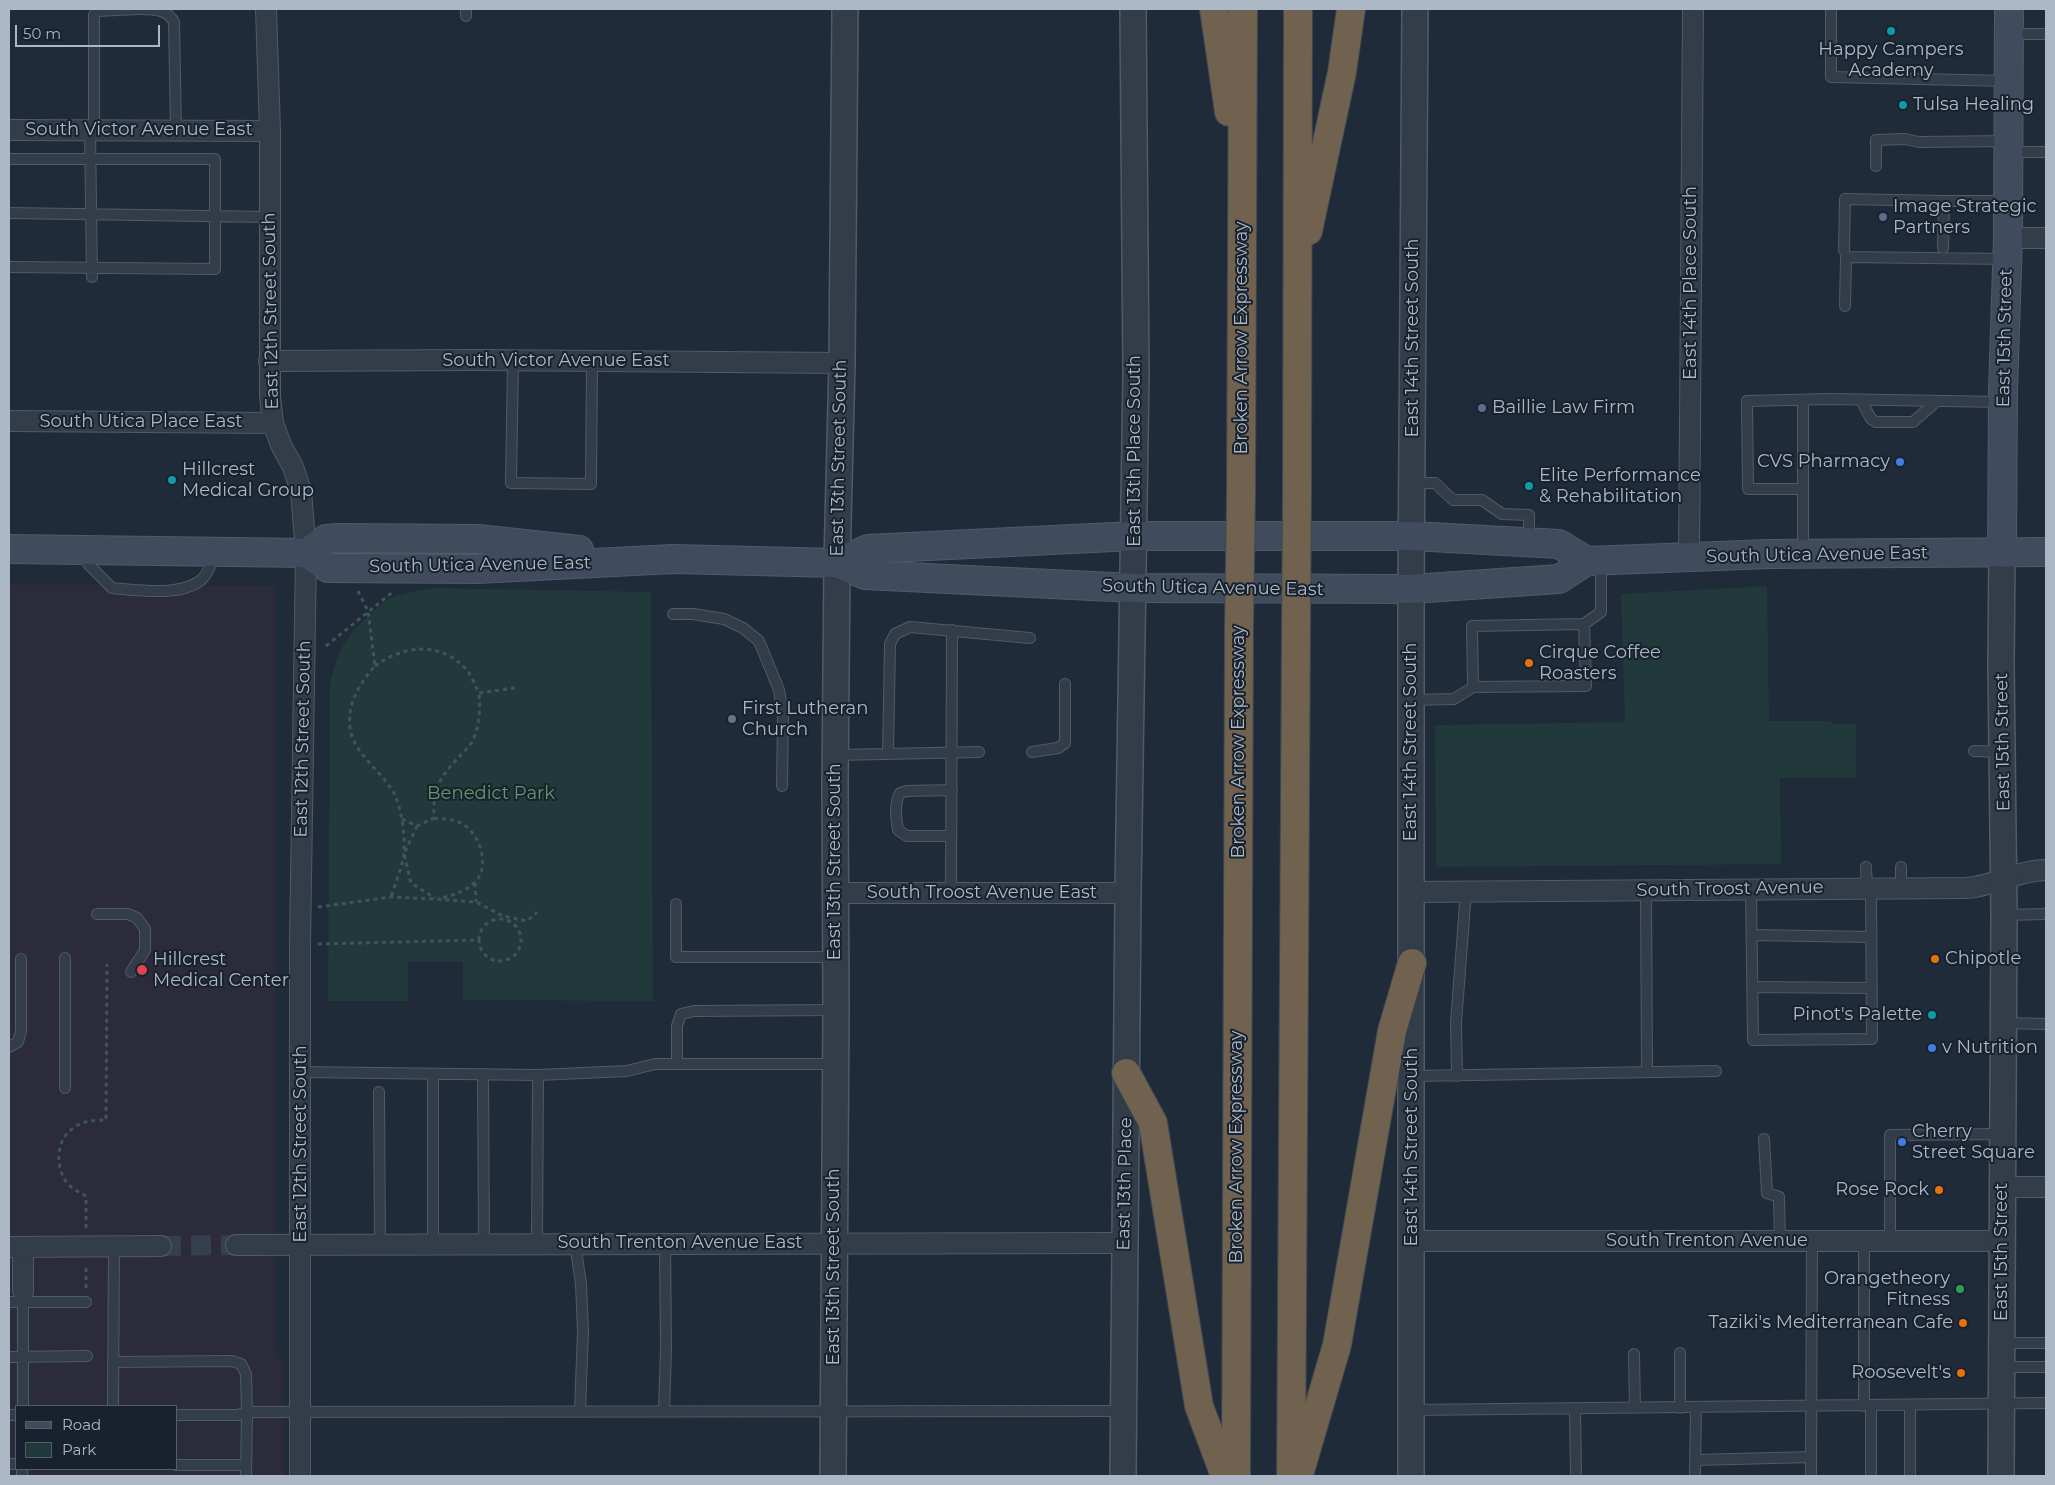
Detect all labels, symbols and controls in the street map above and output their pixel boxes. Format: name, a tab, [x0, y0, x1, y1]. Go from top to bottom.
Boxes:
scale bar	[18, 15, 162, 47]
text: 50 m	[23, 24, 61, 43]
marker: Happy Campers Academy	[1885, 25, 1897, 37]
place label: Happy Campers Academy	[1818, 39, 1964, 82]
place label: Tulsa Healing	[1913, 94, 2034, 116]
marker: Tulsa Healing	[1897, 99, 1909, 111]
street label: South Victor Avenue East	[25, 119, 253, 141]
street label: East 14th Place South	[1680, 186, 1702, 380]
place label: Image Strategic Partners	[1893, 196, 2037, 238]
marker: Image Strategic Partners	[1877, 211, 1889, 223]
street label: East 12th Street South	[258, 212, 284, 410]
street label: Broken Arrow Expressway	[1231, 222, 1253, 454]
street label: East 14th Street South	[1402, 239, 1424, 437]
street label: East 15th Street	[1993, 269, 2017, 407]
street label: South Victor Avenue East	[442, 350, 670, 372]
street label: East 13th Place South	[1124, 355, 1146, 547]
street label: East 13th Street South	[826, 359, 852, 557]
place label: Baillie Law Firm	[1492, 397, 1635, 419]
marker: Baillie Law Firm	[1476, 402, 1488, 414]
street label: South Utica Place East	[39, 411, 243, 433]
place label: CVS Pharmacy	[1757, 451, 1890, 473]
marker: CVS Pharmacy	[1894, 456, 1906, 468]
place label: Hillcrest Medical Group	[182, 459, 314, 502]
place label: Elite Performance & Rehabilitation	[1539, 465, 1701, 508]
marker: Hillcrest Medical Group	[166, 474, 178, 486]
marker: Elite Performance & Rehabilitation	[1523, 480, 1535, 492]
street label: South Utica Avenue East	[1706, 542, 1928, 568]
street label: South Utica Avenue East	[369, 552, 591, 578]
street label: South Utica Avenue East	[1102, 575, 1324, 601]
street label: Broken Arrow Expressway	[1228, 626, 1250, 858]
street label: East 12th Street South	[290, 640, 316, 838]
place label: Cirque Coffee Roasters	[1539, 642, 1661, 684]
street label: East 14th Street South	[1400, 643, 1422, 841]
marker: Cirque Coffee Roasters	[1523, 657, 1535, 669]
street label: East 15th Street	[1991, 673, 2015, 811]
place label: First Lutheran Church	[742, 698, 868, 741]
marker: First Lutheran Church	[726, 713, 738, 725]
street label: East 13th Street South	[824, 763, 846, 961]
park label: Benedict Park	[427, 783, 555, 805]
street label: South Troost Avenue	[1636, 877, 1824, 901]
street label: South Troost Avenue East	[867, 882, 1097, 904]
place label: Chipotle	[1945, 948, 2021, 970]
place label: Hillcrest Medical Center	[153, 949, 289, 992]
marker: Chipotle	[1929, 953, 1941, 965]
marker: Hillcrest Medical Center	[135, 963, 149, 977]
place label: Pinot's Palette	[1792, 1004, 1922, 1026]
marker: Pinot's Palette	[1926, 1009, 1938, 1021]
street label: Broken Arrow Expressway	[1226, 1031, 1248, 1263]
place label: v Nutrition	[1942, 1037, 2038, 1059]
marker: v Nutrition	[1926, 1042, 1938, 1054]
street label: East 12th Street South	[290, 1045, 312, 1243]
street label: East 14th Street South	[1401, 1048, 1423, 1246]
street label: East 13th Place	[1113, 1117, 1137, 1251]
place label: Cherry Street Square	[1912, 1121, 2035, 1164]
marker: Cherry Street Square	[1896, 1136, 1908, 1148]
street label: East 13th Street South	[823, 1168, 845, 1366]
place label: Rose Rock	[1835, 1179, 1929, 1201]
street label: East 15th Street	[1991, 1183, 2013, 1321]
marker: Rose Rock	[1933, 1184, 1945, 1196]
street label: South Trenton Avenue	[1606, 1230, 1808, 1252]
street label: South Trenton Avenue East	[557, 1232, 803, 1254]
place label: Orangetheory Fitness	[1824, 1268, 1950, 1310]
marker: Orangetheory Fitness	[1954, 1283, 1966, 1295]
place label: Taziki's Mediterranean Cafe	[1708, 1312, 1953, 1334]
marker: Taziki's Mediterranean Cafe	[1957, 1317, 1969, 1329]
place label: Roosevelt's	[1851, 1362, 1951, 1384]
marker: Roosevelt's	[1955, 1367, 1967, 1379]
legend	[15, 1405, 178, 1470]
text: Road	[62, 1415, 101, 1434]
text: Park	[62, 1440, 96, 1459]

